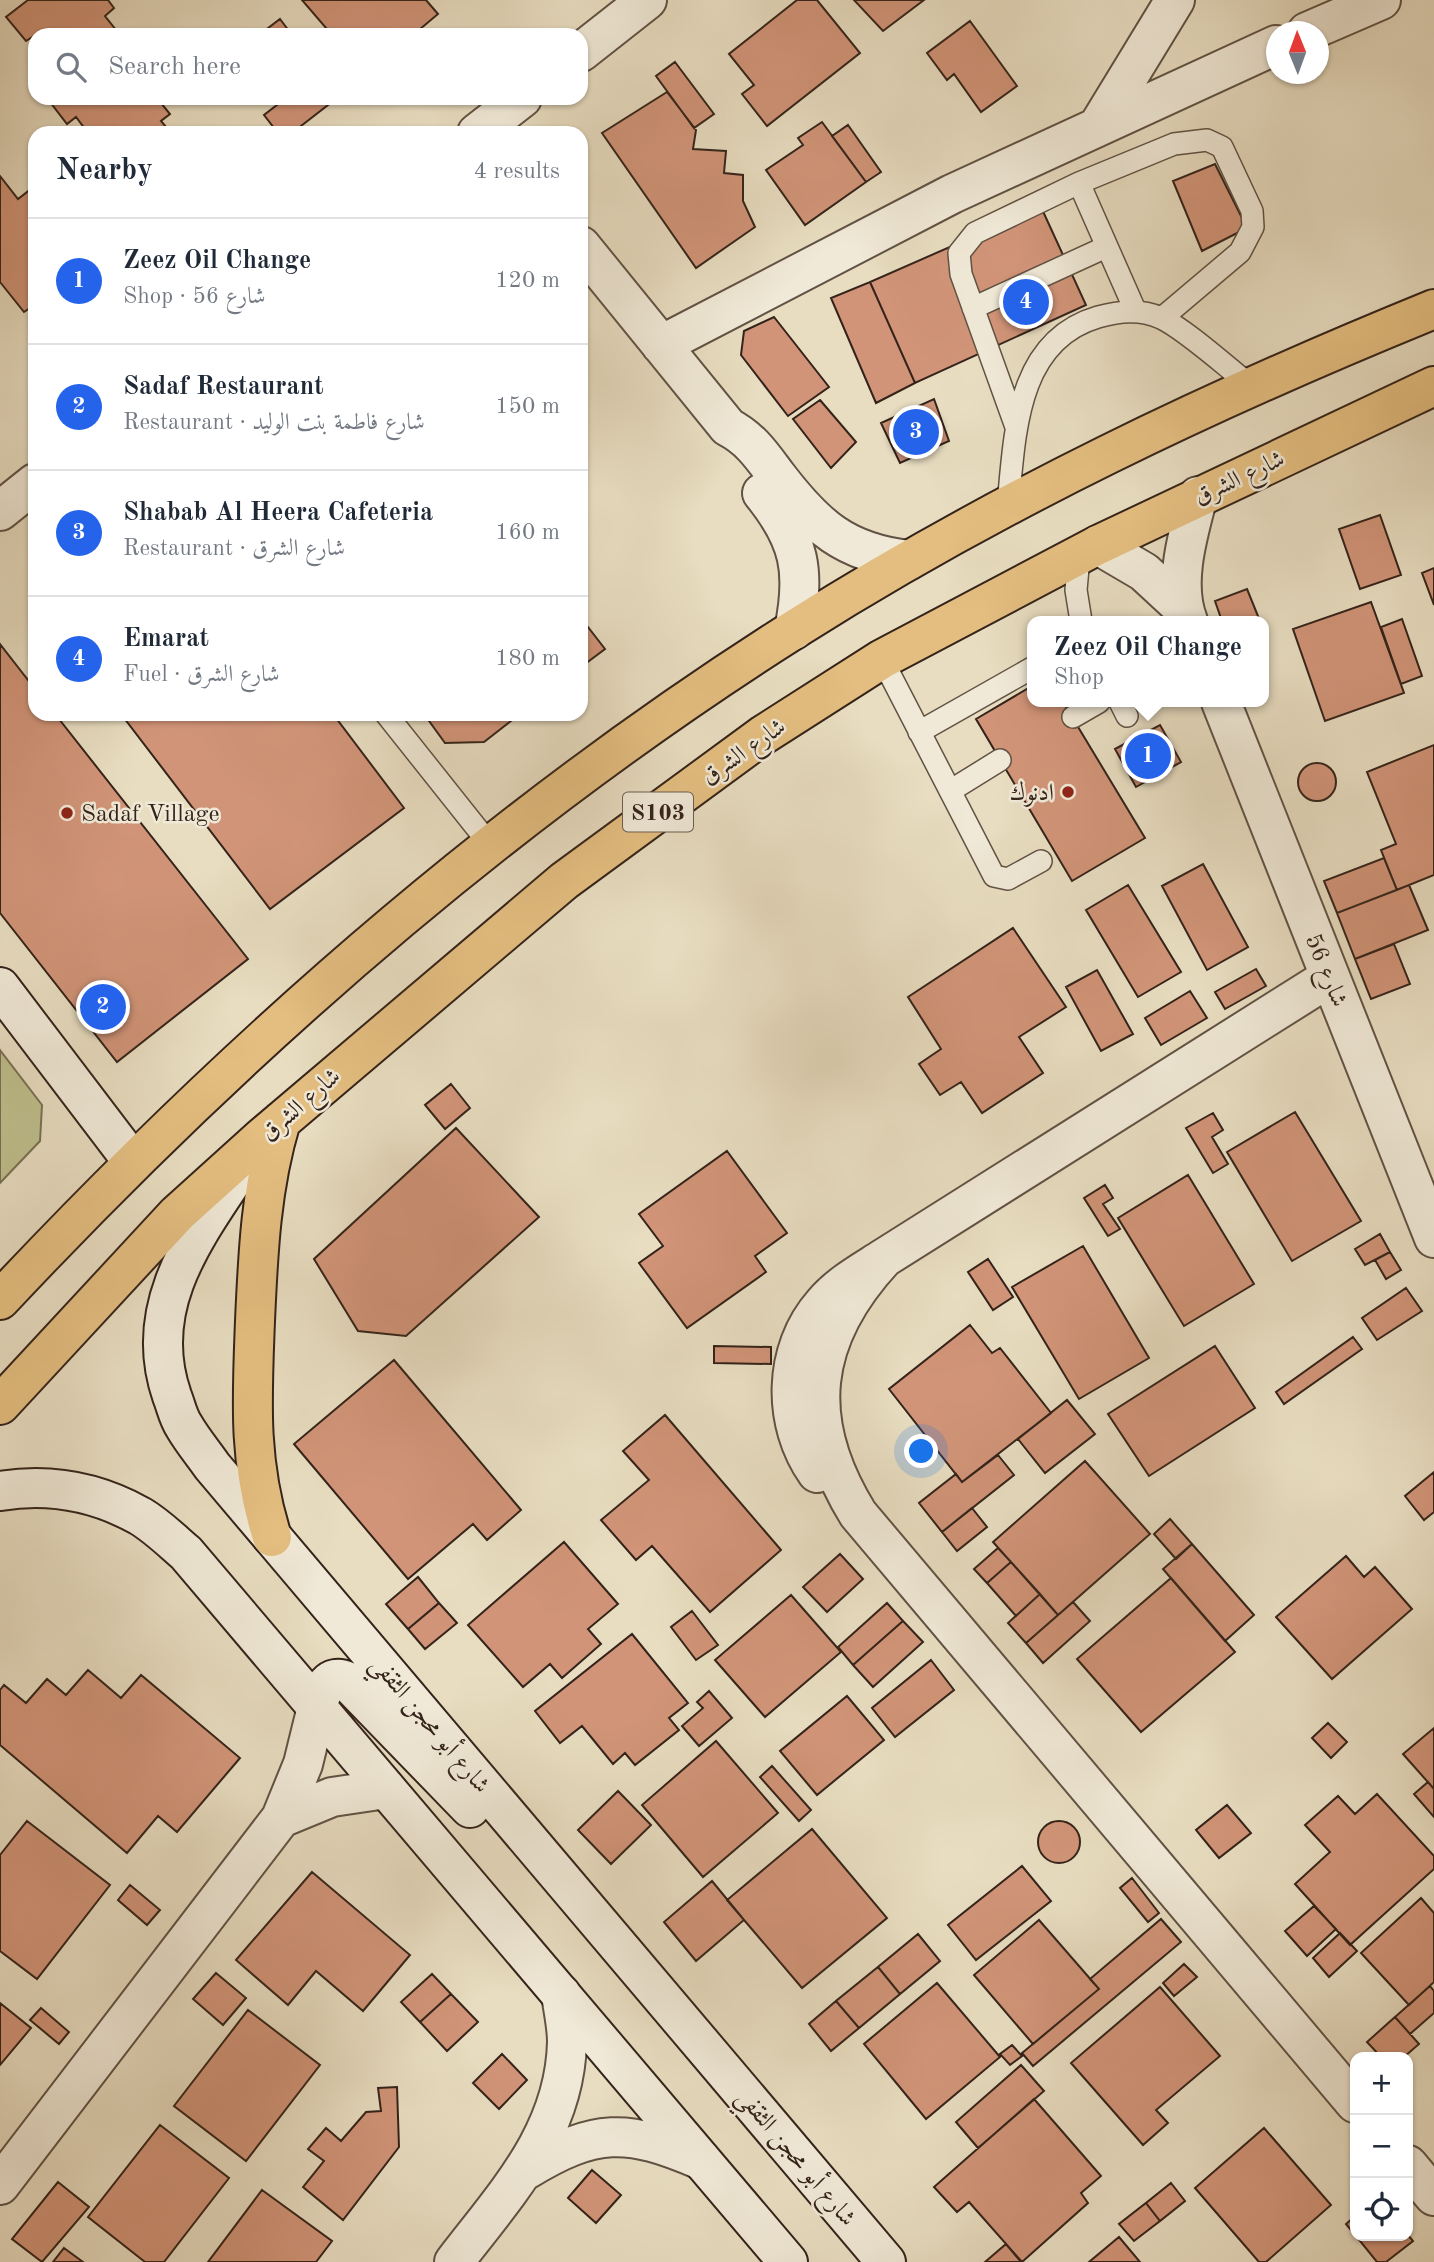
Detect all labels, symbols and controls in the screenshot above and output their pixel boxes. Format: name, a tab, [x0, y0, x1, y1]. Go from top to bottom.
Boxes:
north arrow	[1266, 21, 1329, 84]
search box	[28, 28, 588, 105]
icon: search	[52, 48, 90, 86]
text: Search here	[108, 54, 241, 80]
text: Nearby	[56, 156, 153, 186]
text: 4 results	[474, 160, 560, 183]
text: Zeez Oil Change	[123, 248, 311, 274]
text: 1	[72, 269, 86, 292]
text: 120 m	[495, 269, 560, 292]
pin: 4	[1003, 276, 1049, 328]
text: Shop · شارع 56	[123, 285, 265, 308]
text: Sadaf Restaurant	[123, 374, 324, 400]
text: 2	[72, 395, 86, 418]
text: 150 m	[495, 395, 560, 418]
pin: 3	[893, 406, 939, 458]
text: Restaurant · شارع فاطمة بنت الوليد	[123, 411, 425, 434]
street label: شارع الشرق	[1191, 448, 1291, 516]
text: Shabab Al Heera Cafeteria	[123, 500, 433, 526]
text: 3	[72, 521, 86, 544]
text: 160 m	[495, 521, 560, 544]
text: Restaurant · شارع الشرق	[123, 537, 345, 560]
popup	[1027, 616, 1269, 707]
text: Emarat	[123, 626, 209, 652]
text: Zeez Oil Change	[1054, 635, 1242, 661]
text: 4	[72, 647, 86, 670]
text: 180 m	[495, 647, 560, 670]
text: Fuel · شارع الشرق	[123, 663, 280, 686]
text: Shop	[1054, 666, 1104, 689]
street label: شارع الشرق	[698, 715, 794, 795]
pin: 1	[1125, 730, 1171, 782]
place label: ادنوك	[1009, 780, 1054, 807]
marker: ادنوك	[1060, 784, 1076, 800]
road number: S103	[623, 792, 693, 832]
place label: Sadaf Village	[81, 803, 220, 827]
marker: Sadaf Village	[59, 805, 75, 821]
street label: شارع 56	[1294, 931, 1351, 1013]
pin: 2	[80, 981, 126, 1033]
street label: شارع الشرق	[257, 1065, 350, 1151]
your location	[904, 1434, 938, 1468]
street label: شارع أبو محجن الثقفي	[359, 1648, 499, 1804]
map controls	[1350, 2052, 1413, 2241]
button: +	[1350, 2052, 1413, 2115]
street label: شارع أبو محجن الثقفي	[725, 2081, 865, 2237]
button: −	[1350, 2115, 1413, 2178]
button: locate	[1350, 2178, 1413, 2241]

